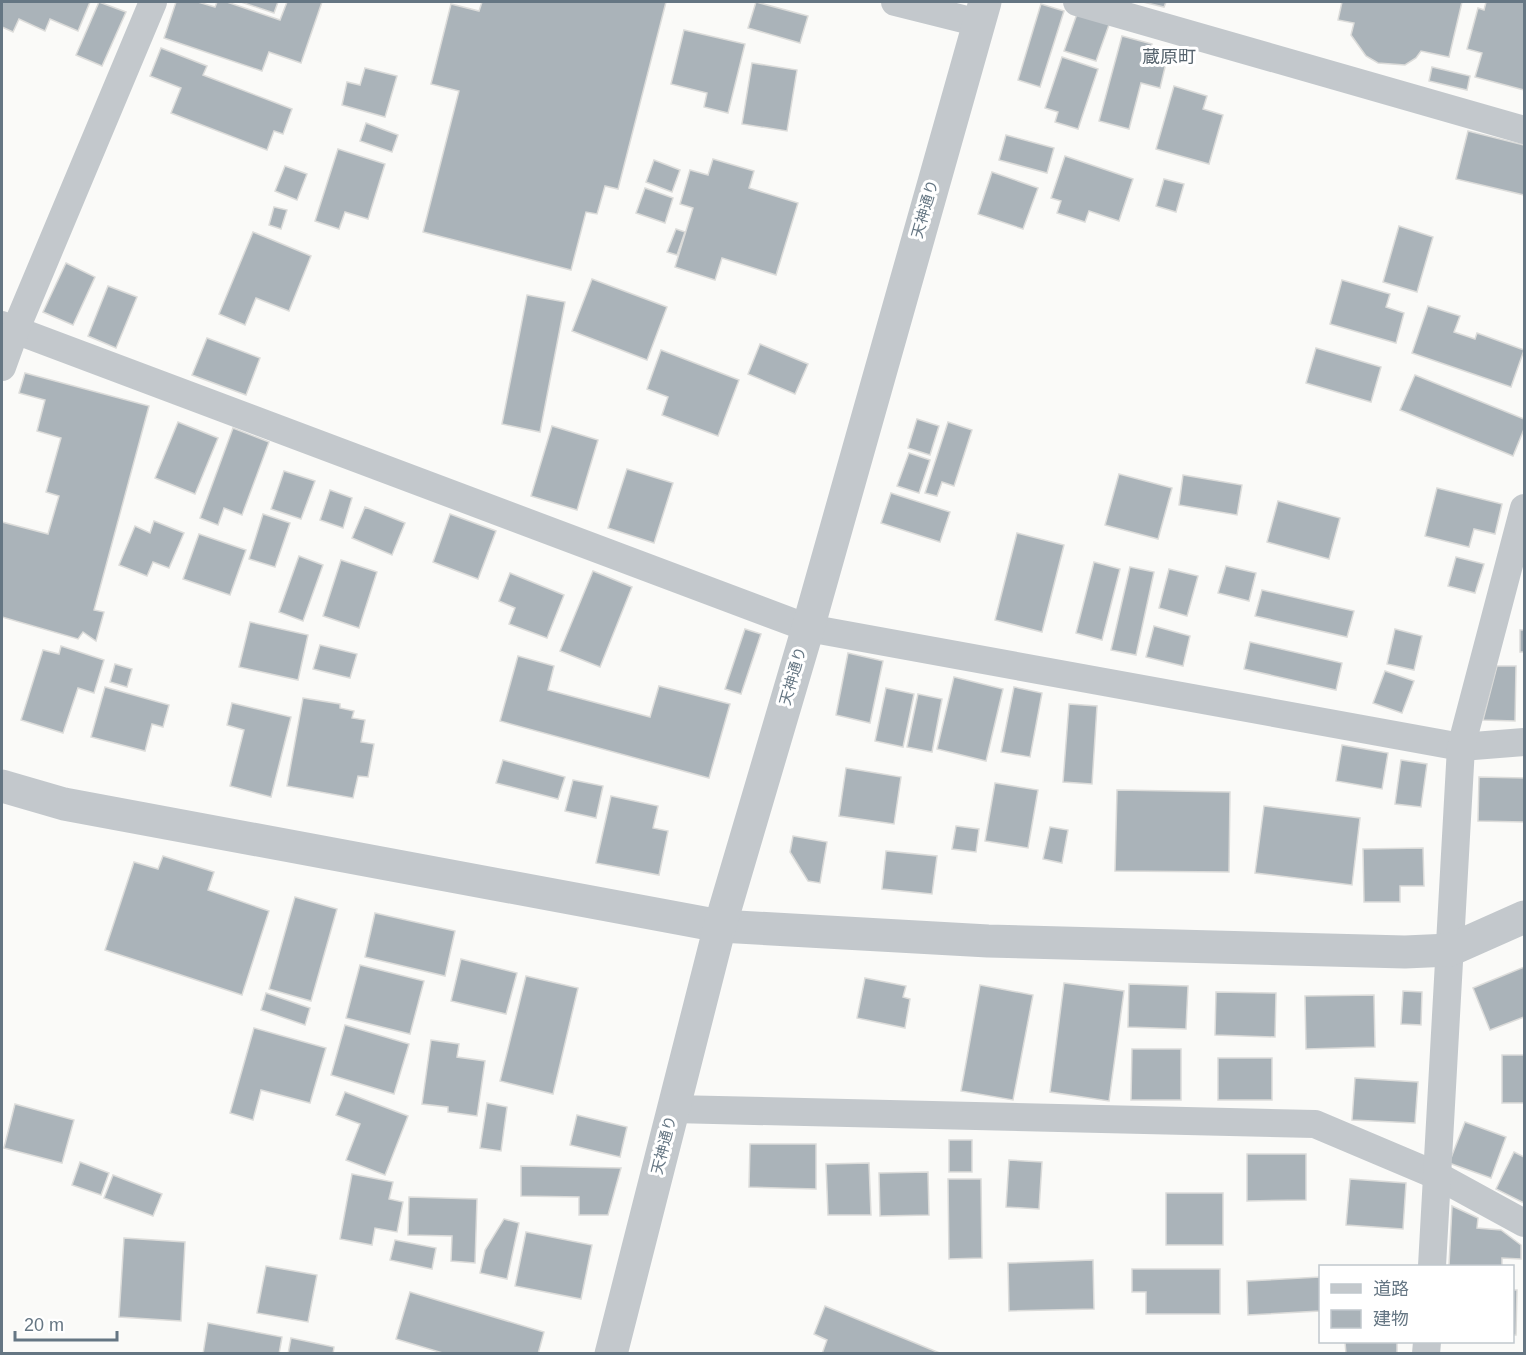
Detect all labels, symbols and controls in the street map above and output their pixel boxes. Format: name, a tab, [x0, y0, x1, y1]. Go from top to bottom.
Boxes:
district label: 蔵原町	[1142, 47, 1196, 67]
street label: 天神通り	[908, 178, 941, 240]
street label: 天神通り	[776, 645, 809, 707]
street label: 天神通り	[648, 1114, 679, 1176]
legend	[1319, 1265, 1514, 1343]
text: 道路	[1373, 1279, 1409, 1299]
scale bar	[15, 1304, 117, 1342]
text: 建物	[1373, 1309, 1409, 1329]
text: 20 m	[24, 1315, 64, 1335]

